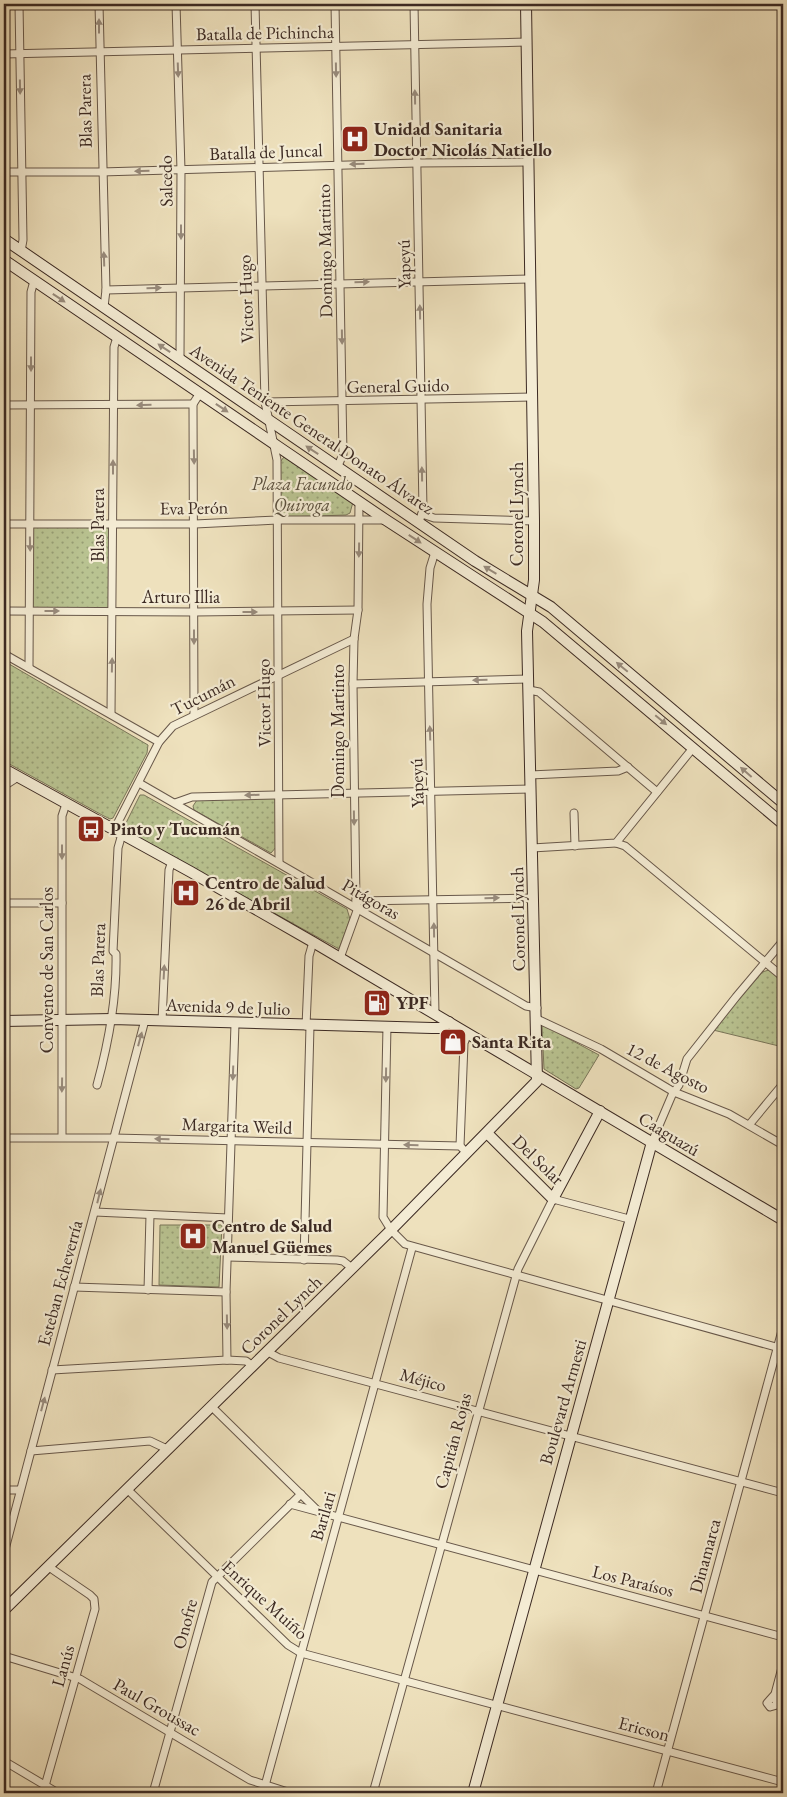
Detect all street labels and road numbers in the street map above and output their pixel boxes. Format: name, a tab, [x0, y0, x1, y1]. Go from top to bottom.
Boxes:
street label: Batalla de Pichincha	[196, 20, 335, 45]
street label: Blas Parera	[72, 73, 97, 148]
street label: Batalla de Juncal	[209, 138, 323, 165]
street label: Salcedo	[154, 155, 177, 207]
street label: Domingo Martinto	[312, 184, 337, 318]
street label: Yapeyú	[392, 239, 415, 289]
street label: Victor Hugo	[232, 254, 259, 344]
street label: Avenida Teniente General Donato Álvarez	[185, 337, 439, 519]
street label: General Guido	[346, 373, 450, 398]
street label: Coronel Lynch	[505, 462, 528, 566]
street label: Blas Parera	[86, 487, 109, 562]
street label: Eva Perón	[160, 495, 229, 520]
street label: Arturo Illia	[141, 585, 221, 608]
street label: Victor Hugo	[251, 658, 276, 747]
street label: Domingo Martinto	[326, 664, 349, 798]
street label: Tucumán	[167, 668, 239, 720]
street label: Yapeyú	[404, 757, 429, 808]
street label: Coronel Lynch	[505, 866, 530, 972]
street label: Pitágoras	[338, 873, 404, 924]
street label: Convento de San Carlos	[35, 887, 58, 1053]
street label: Blas Parera	[85, 922, 110, 997]
street label: Avenida 9 de Julio	[164, 993, 291, 1020]
street label: 12 de Agosto	[623, 1037, 714, 1098]
street label: Caaguazú	[634, 1106, 705, 1161]
street label: Margarita Weild	[181, 1112, 294, 1139]
street label: Del Solar	[508, 1129, 569, 1190]
street label: Esteban Echeverría	[32, 1217, 88, 1348]
street label: Coronel Lynch	[235, 1270, 326, 1359]
street label: Boulevard Armesti	[534, 1336, 592, 1467]
street label: Méjico	[397, 1362, 449, 1397]
street label: Capitán Rojas	[429, 1390, 476, 1491]
street label: Barilari	[305, 1488, 341, 1543]
street label: Dinamarca	[684, 1515, 726, 1596]
street label: Enrique Muiño	[217, 1555, 313, 1644]
street label: Los Paraísos	[590, 1559, 676, 1602]
street label: Onofre	[167, 1596, 202, 1651]
street label: Lanús	[46, 1642, 79, 1689]
street label: Paul Groussac	[109, 1672, 205, 1741]
street label: Ericson	[616, 1711, 673, 1746]

